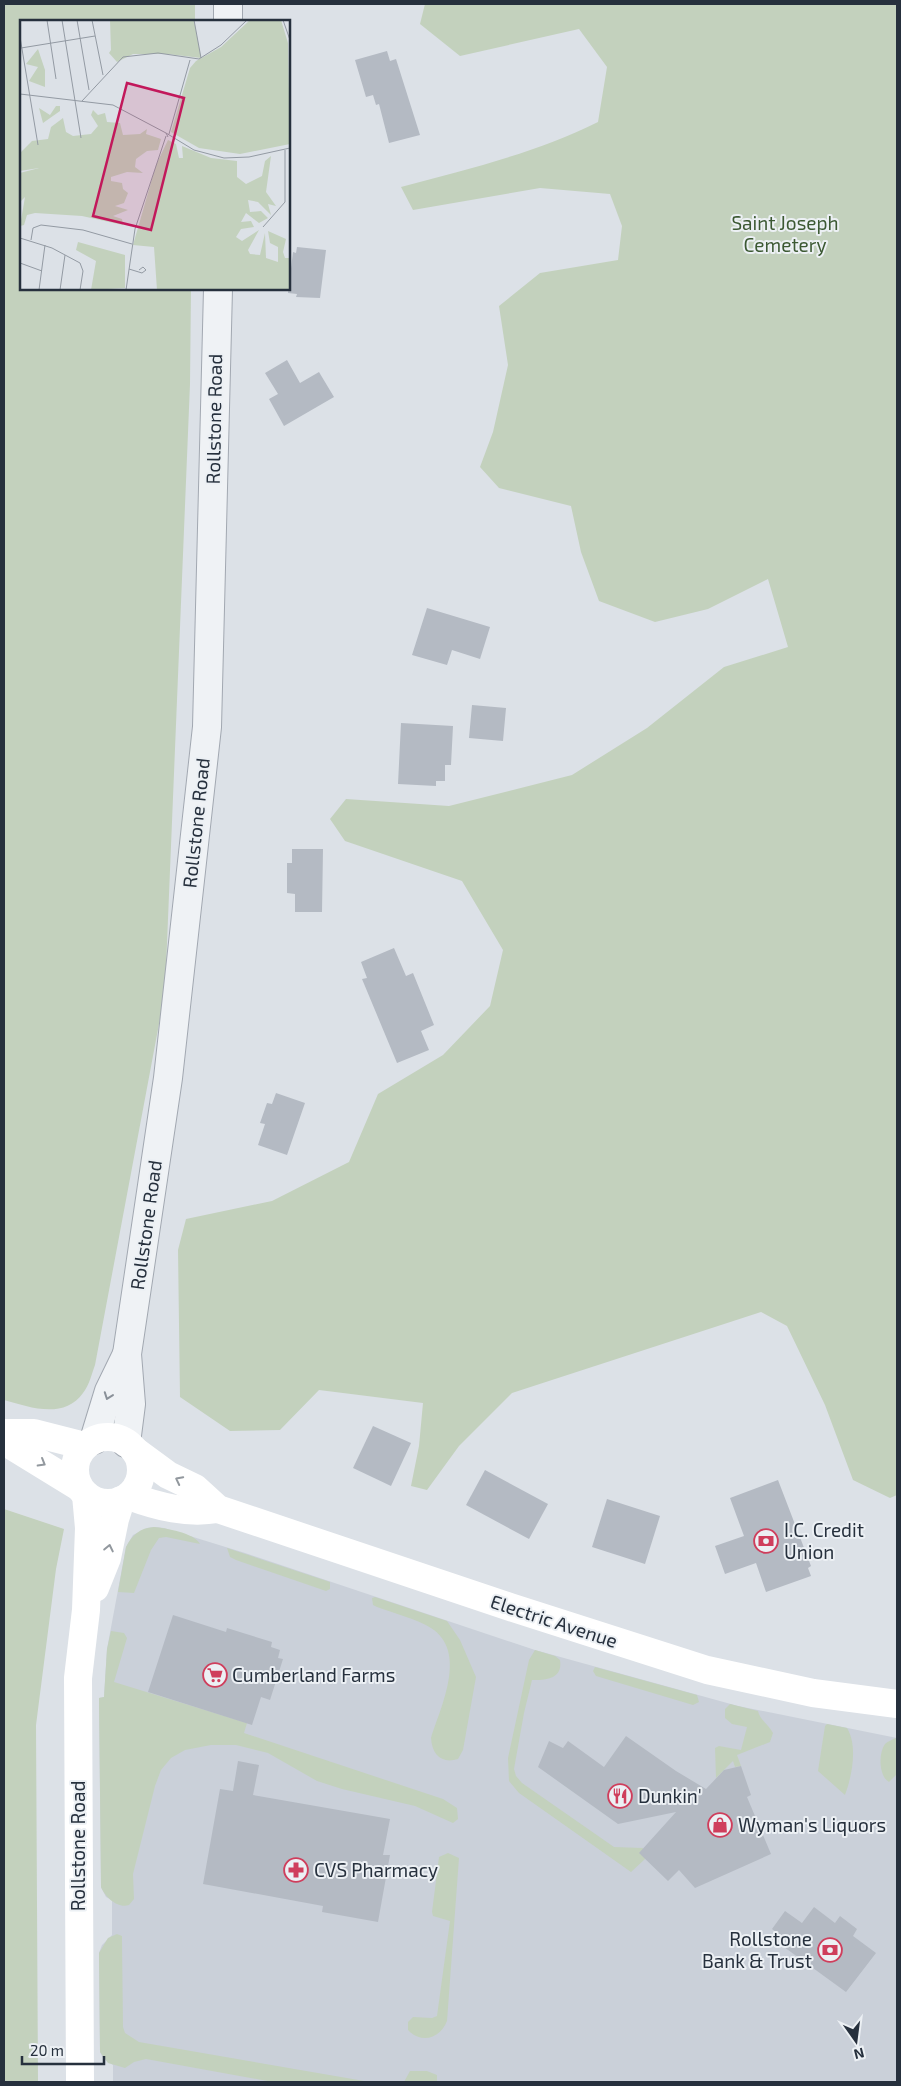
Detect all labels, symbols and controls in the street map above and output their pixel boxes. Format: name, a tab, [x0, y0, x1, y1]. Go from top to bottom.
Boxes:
inset map	[20, 20, 290, 290]
park label: Saint Joseph Cemetery	[731, 211, 839, 256]
street label: Rollstone Road	[201, 353, 226, 485]
street label: Rollstone Road	[177, 757, 214, 889]
street label: Rollstone Road	[125, 1159, 166, 1291]
one-way arrow	[104, 1391, 114, 1400]
one-way arrow	[37, 1457, 46, 1467]
one-way arrow	[175, 1476, 184, 1486]
place label: I.C. Credit Union	[784, 1518, 864, 1563]
bank icon: I.C. Credit Union	[753, 1528, 779, 1554]
one-way arrow	[103, 1544, 114, 1553]
street label: Electric Avenue	[488, 1589, 621, 1652]
supermarket icon: Cumberland Farms	[202, 1662, 228, 1688]
place label: Cumberland Farms	[232, 1663, 395, 1686]
street label: Rollstone Road	[66, 1781, 89, 1911]
restaurant icon: Dunkin'	[607, 1783, 633, 1809]
place label: Dunkin'	[638, 1784, 702, 1807]
shop icon: Wyman's Liquors	[707, 1812, 733, 1838]
place label: Wyman's Liquors	[738, 1813, 886, 1836]
pharmacy icon: CVS Pharmacy	[283, 1857, 309, 1883]
place label: CVS Pharmacy	[314, 1858, 438, 1881]
place label: Rollstone Bank & Trust	[702, 1927, 812, 1972]
bank icon: Rollstone Bank & Trust	[817, 1937, 843, 1963]
north arrow	[831, 2016, 881, 2066]
scale bar	[22, 2034, 105, 2066]
text: 20 m	[30, 2041, 64, 2059]
text: N	[852, 2045, 866, 2064]

